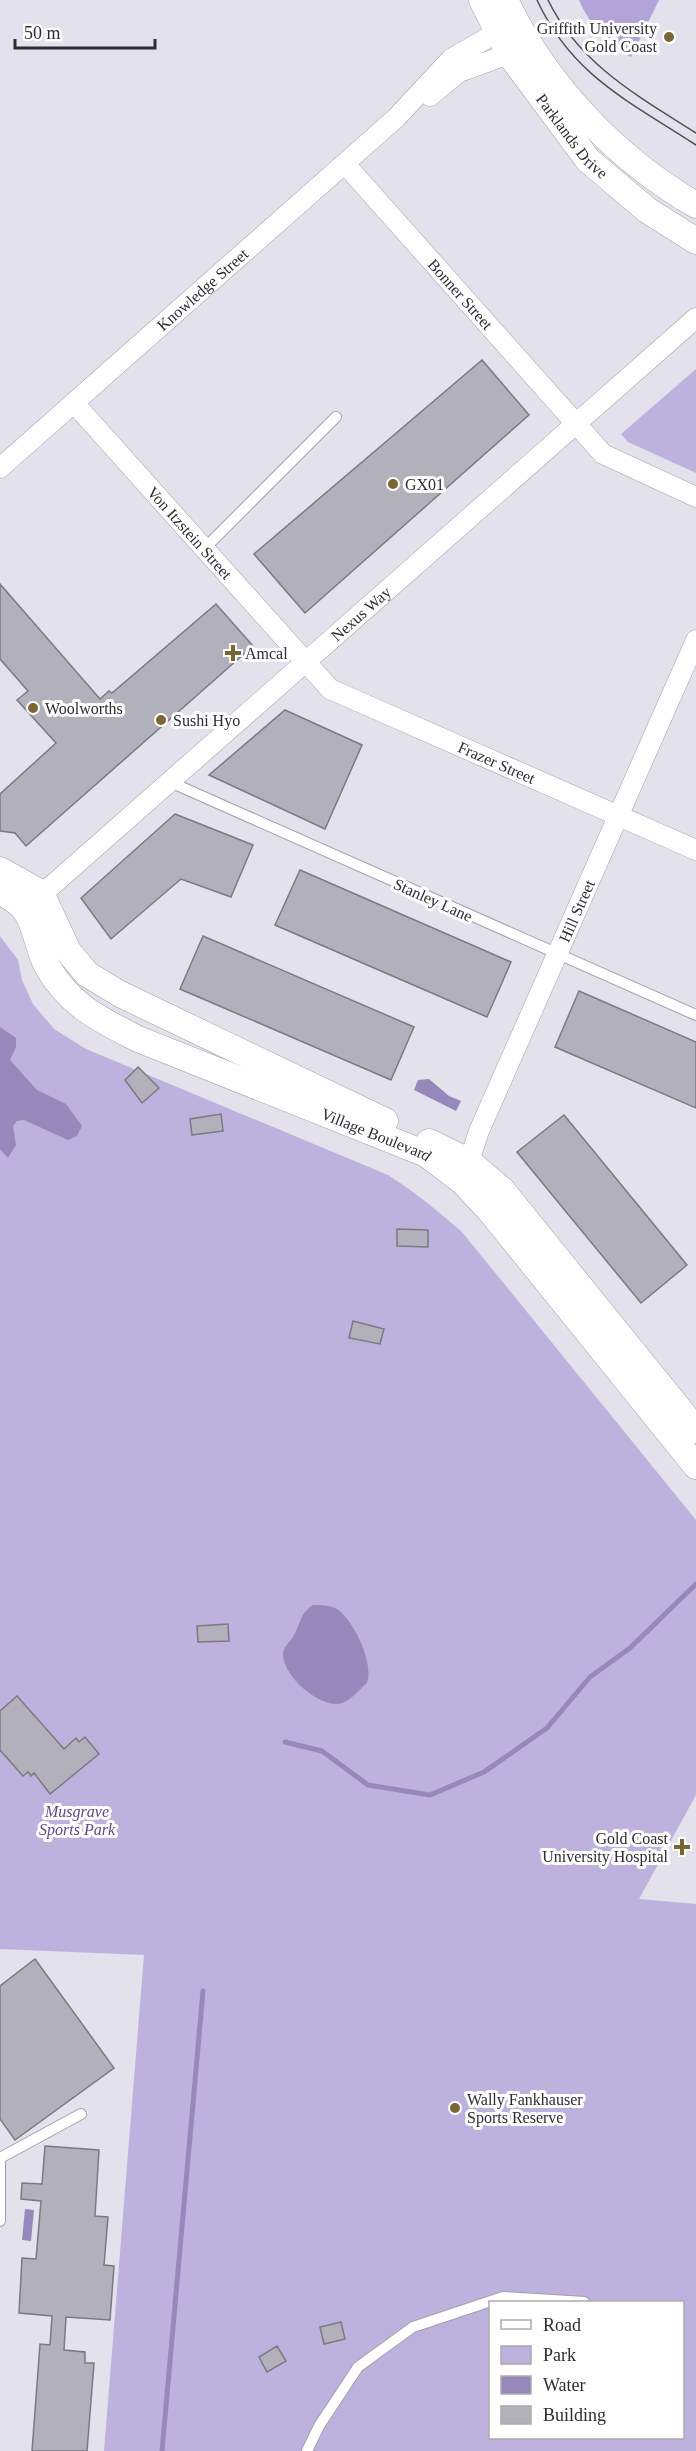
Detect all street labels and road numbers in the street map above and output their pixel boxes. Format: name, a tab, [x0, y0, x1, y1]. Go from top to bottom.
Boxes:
street label: Parklands Drive	[533, 90, 611, 182]
street label: Knowledge Street	[154, 244, 251, 334]
street label: Bonner Street	[425, 255, 497, 333]
street label: Von Itzstein Street	[144, 483, 236, 583]
street label: Nexus Way	[327, 583, 395, 644]
street label: Frazer Street	[456, 738, 538, 787]
street label: Stanley Lane	[391, 875, 475, 926]
street label: Hill Street	[555, 877, 598, 945]
street label: Village Boulevard	[319, 1105, 435, 1164]

